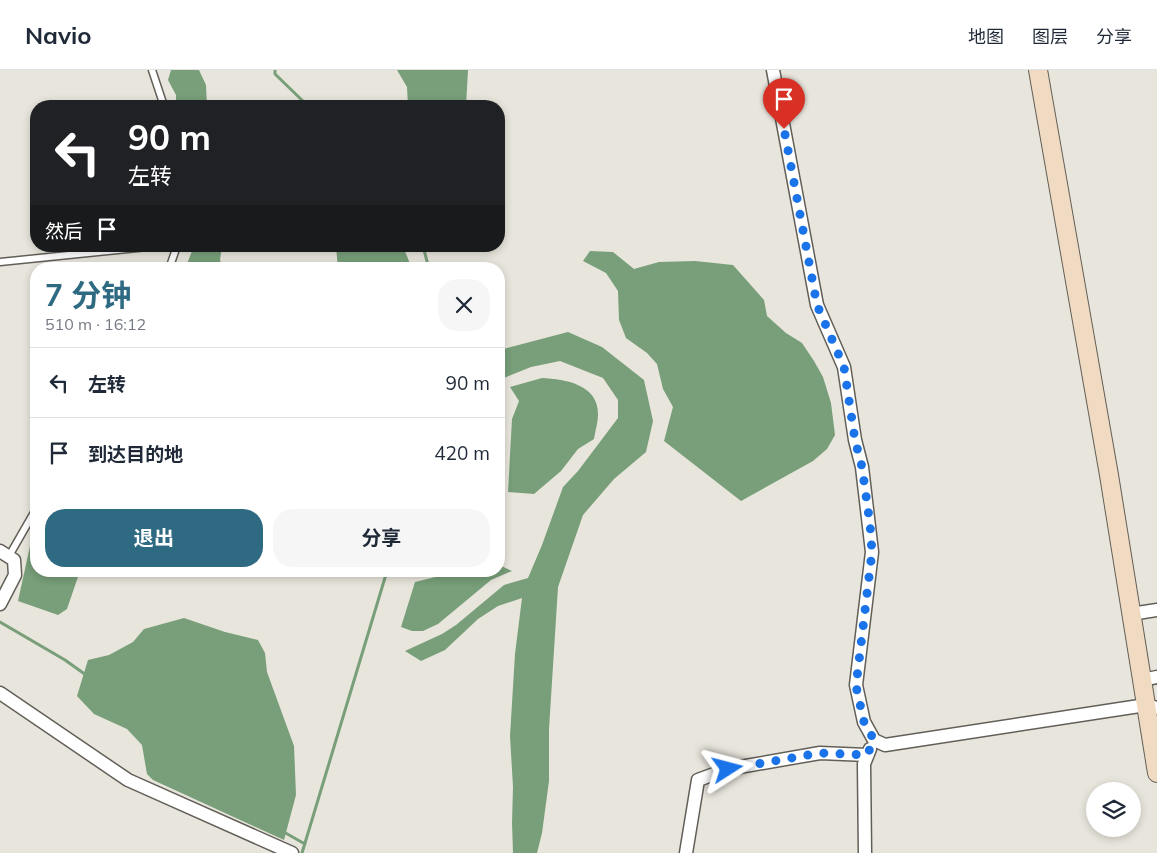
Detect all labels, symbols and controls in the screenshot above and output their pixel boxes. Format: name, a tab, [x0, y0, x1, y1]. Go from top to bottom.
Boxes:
text: Navio	[25, 20, 91, 50]
text: 地图	[968, 25, 1004, 48]
text: 图层	[1032, 25, 1068, 48]
text: 分享	[1096, 25, 1132, 48]
pin	[763, 78, 805, 129]
icon: arrive	[770, 85, 798, 113]
text: 90 m	[128, 115, 211, 159]
icon: left	[45, 120, 110, 185]
text: 左转	[128, 162, 172, 190]
icon: arrive	[93, 215, 121, 243]
text: 然后	[45, 219, 83, 243]
text: 7 分钟	[45, 276, 131, 314]
button: close	[438, 279, 490, 331]
text: 510 m · 16:12	[45, 314, 146, 334]
icon: left	[45, 369, 73, 397]
text: 90 m	[446, 371, 490, 395]
text: 左转	[88, 372, 126, 396]
icon: arrive	[45, 439, 73, 467]
text: 420 m	[434, 441, 490, 465]
text: 到达目的地	[88, 442, 183, 466]
button: 退出	[45, 509, 263, 567]
button: 分享	[273, 509, 490, 567]
position arrow	[701, 742, 753, 794]
map controls	[1086, 782, 1141, 837]
button: layers	[1086, 782, 1141, 837]

